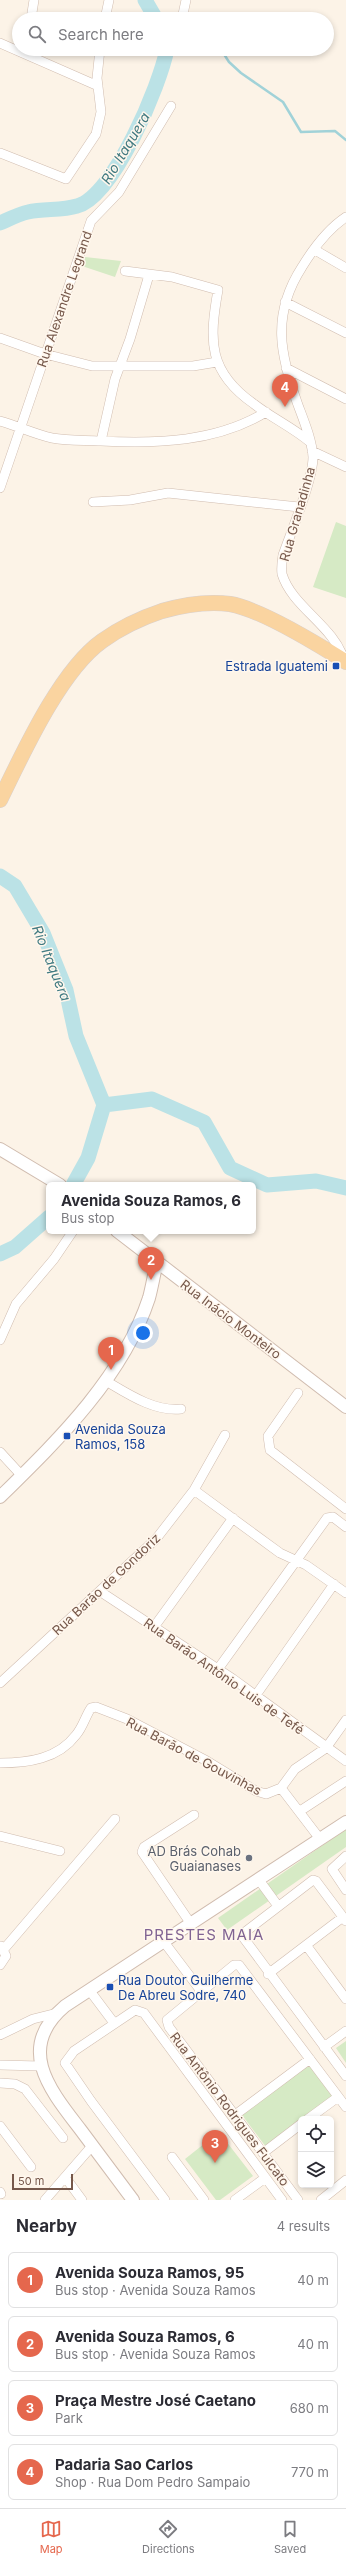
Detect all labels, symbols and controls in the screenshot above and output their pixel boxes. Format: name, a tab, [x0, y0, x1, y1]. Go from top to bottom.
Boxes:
search box	[12, 12, 334, 56]
icon: search	[26, 23, 48, 45]
text: Search here	[58, 25, 144, 44]
water label: Rio Itaquera	[97, 109, 153, 187]
street label: Rua Alexandre Legrand	[33, 229, 95, 369]
pin: 4	[272, 374, 298, 407]
street label: Rua Granadinha	[276, 465, 318, 563]
place label: Estrada Iguatemi	[225, 658, 328, 674]
marker: Estrada Iguatemi	[331, 661, 341, 671]
water label: Rio Itaquera	[29, 923, 75, 1004]
popup	[46, 1182, 256, 1234]
text: Avenida Souza Ramos, 6	[61, 1191, 241, 1210]
text: Bus stop	[61, 1210, 115, 1226]
pin: 2	[138, 1247, 164, 1280]
street label: Rua Inácio Monteiro	[177, 1276, 285, 1362]
your location	[133, 1323, 153, 1343]
pin: 1	[98, 1337, 124, 1370]
place label: Avenida Souza Ramos, 158	[75, 1421, 166, 1452]
marker: Avenida Souza Ramos, 158	[62, 1431, 72, 1441]
street label: Rua Barão de Gondoriz	[49, 1530, 163, 1638]
street label: Rua Barão Antônio Luis de Tefé	[141, 1614, 307, 1738]
street label: Rua Barão de Gouvinhas	[124, 1714, 264, 1799]
place label: AD Brás Cohab Guaianases	[148, 1843, 241, 1874]
marker: AD Brás Cohab Guaianases	[244, 1853, 254, 1863]
district label: PRESTES MAIA	[144, 1925, 264, 1944]
place label: Rua Doutor Guilherme De Abreu Sodre, 740	[118, 1972, 253, 2003]
marker: Rua Doutor Guilherme De Abreu Sodre, 740	[105, 1982, 115, 1992]
street label: Rua Antônio Rodrigues Fulcato	[167, 2029, 293, 2189]
map controls	[298, 2116, 334, 2188]
button: locate	[298, 2116, 334, 2152]
pin: 3	[202, 2130, 228, 2163]
button: layers	[298, 2152, 334, 2188]
scale bar	[12, 2172, 73, 2191]
text: 50 m	[18, 2174, 44, 2188]
text: Nearby	[16, 2216, 77, 2236]
text: 4 results	[277, 2218, 330, 2234]
text: Avenida Souza Ramos, 95	[55, 2263, 244, 2282]
text: 1	[27, 2272, 33, 2288]
text: 40 m	[297, 2272, 329, 2288]
text: Bus stop · Avenida Souza Ramos	[55, 2282, 256, 2298]
text: Avenida Souza Ramos, 6	[55, 2327, 235, 2346]
text: 2	[26, 2336, 34, 2352]
text: 40 m	[297, 2336, 329, 2352]
text: Bus stop · Avenida Souza Ramos	[55, 2346, 256, 2362]
text: Praça Mestre José Caetano	[55, 2391, 256, 2410]
text: 3	[26, 2400, 34, 2416]
text: 680 m	[290, 2400, 329, 2416]
text: Park	[55, 2410, 83, 2426]
text: Padaria Sao Carlos	[55, 2455, 193, 2474]
text: 4	[26, 2464, 34, 2480]
text: 770 m	[291, 2464, 329, 2480]
text: Shop · Rua Dom Pedro Sampaio	[55, 2474, 250, 2490]
tab: Map	[40, 2518, 63, 2556]
tab: Directions	[142, 2518, 195, 2556]
tab: Saved	[274, 2518, 306, 2556]

